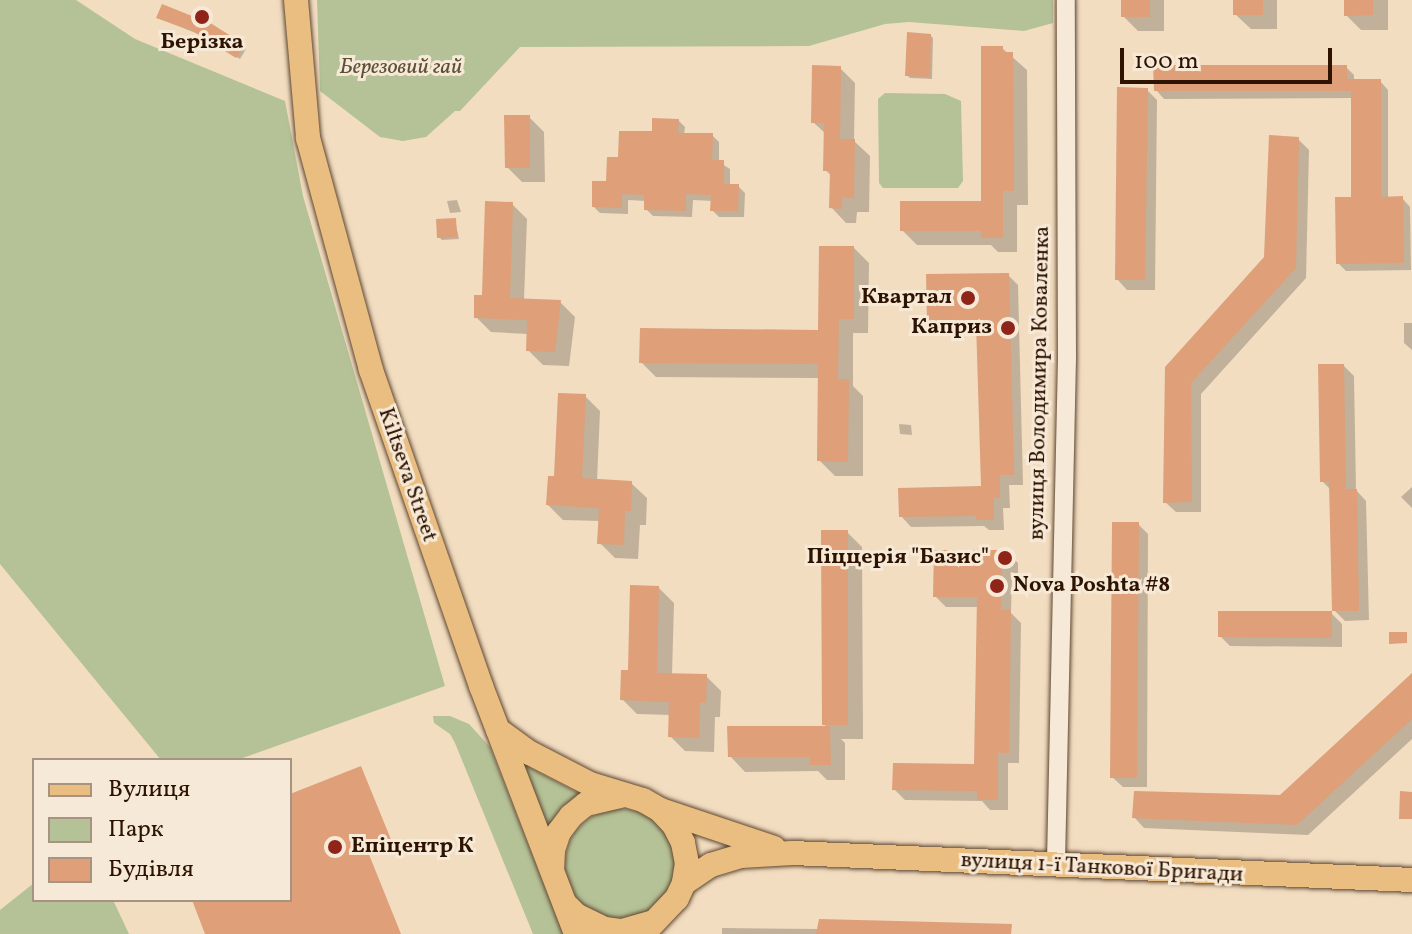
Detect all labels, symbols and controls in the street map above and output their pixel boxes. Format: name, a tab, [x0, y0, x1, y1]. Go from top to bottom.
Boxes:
marker: Берізка	[193, 8, 211, 26]
place label: Берізка	[160, 30, 244, 56]
scale bar	[1124, 32, 1336, 82]
text: 100 m	[1134, 45, 1199, 79]
park label: Березовий гай	[340, 55, 462, 81]
street label: вулиця Володимира Коваленка	[1024, 226, 1056, 540]
place label: Квартал	[861, 285, 952, 311]
marker: Квартал	[959, 289, 977, 307]
place label: Каприз	[911, 315, 992, 341]
marker: Каприз	[999, 319, 1017, 337]
street label: Kiltseva Street	[372, 404, 442, 546]
place label: Піццерія "Базис"	[807, 545, 989, 571]
marker: Піццерія "Базис"	[996, 549, 1014, 567]
place label: Nova Poshta #8	[1013, 573, 1170, 599]
marker: Nova Poshta #8	[988, 577, 1006, 595]
legend	[32, 758, 292, 902]
text: Вулиця	[108, 773, 190, 807]
text: Парк	[108, 813, 164, 847]
place label: Епіцентр К	[351, 834, 474, 860]
marker: Епіцентр К	[326, 838, 344, 856]
street label: вулиця 1-ї Танкової Бригади	[960, 847, 1244, 889]
text: Будівля	[108, 853, 194, 887]

